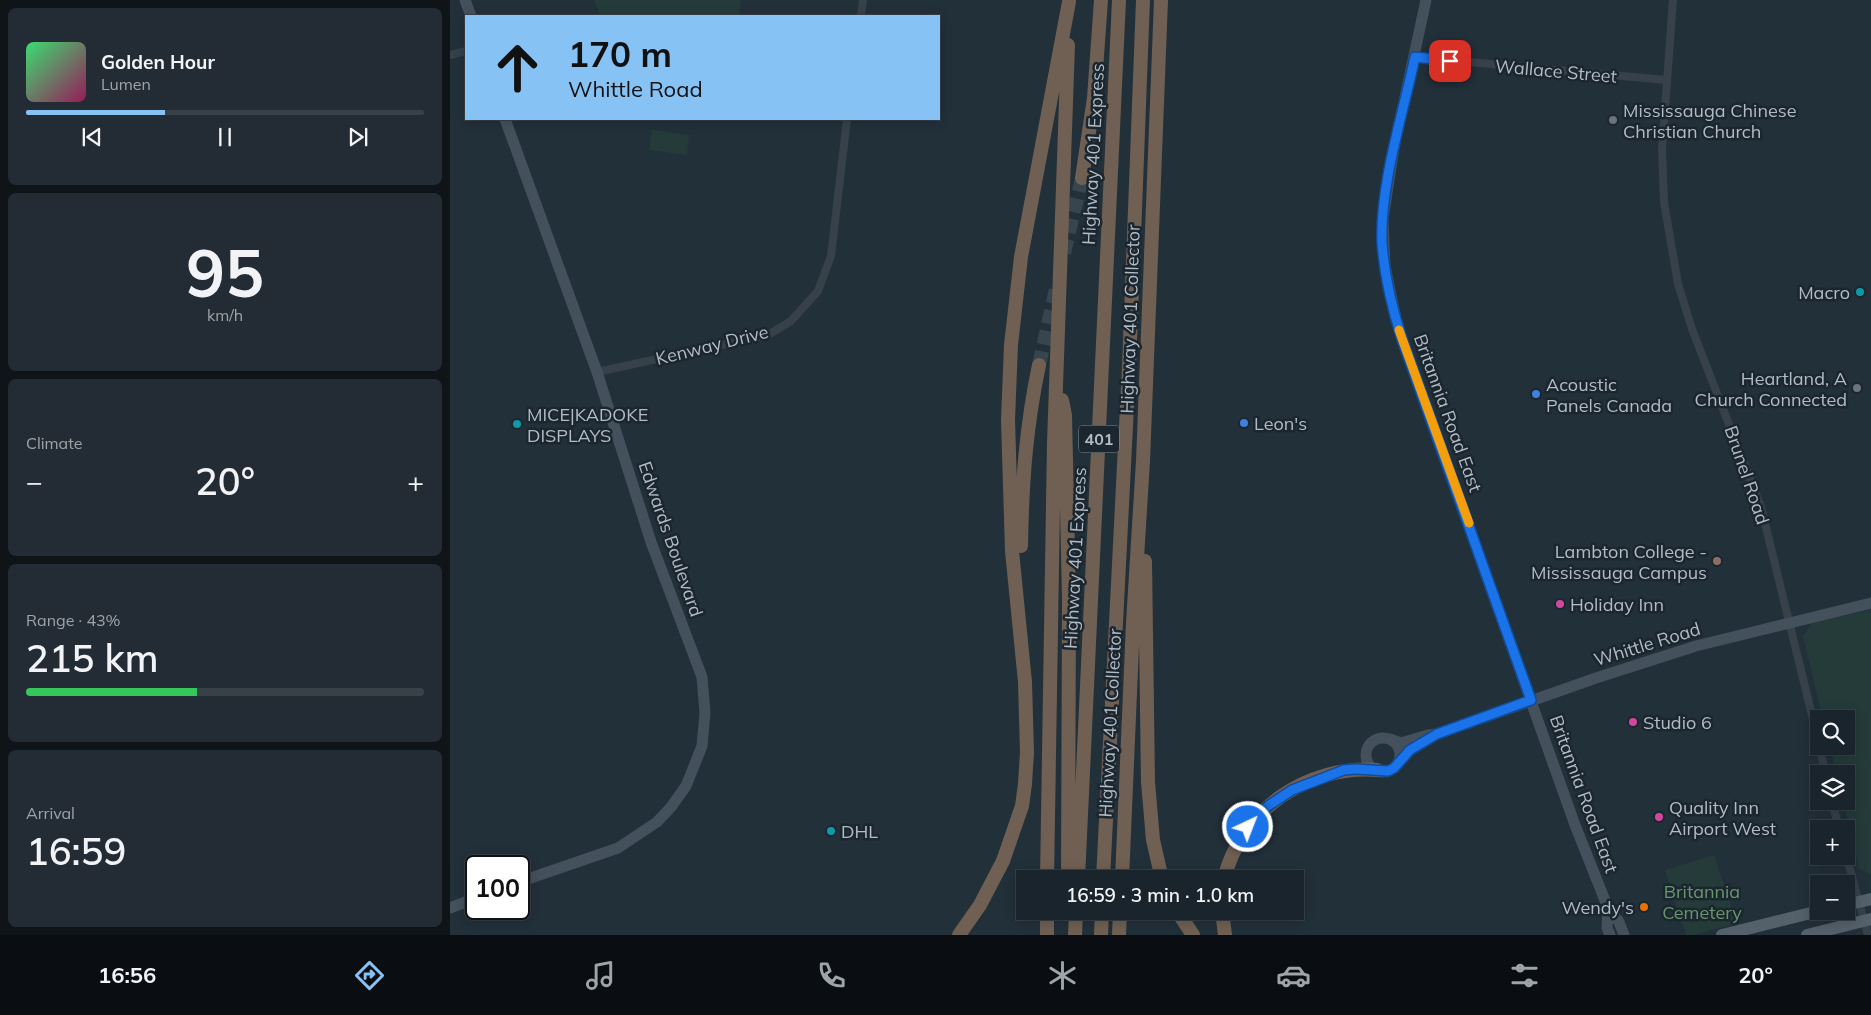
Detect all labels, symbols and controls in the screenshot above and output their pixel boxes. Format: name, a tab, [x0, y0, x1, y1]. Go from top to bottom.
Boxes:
text: 170 m	[568, 32, 672, 76]
icon: ahead	[485, 35, 550, 100]
pin	[1429, 40, 1471, 82]
icon: arrive	[1436, 47, 1464, 75]
text: Golden Hour	[101, 50, 215, 74]
street label: Wallace Street	[1494, 54, 1618, 88]
street label: Highway 401 Express	[1077, 62, 1109, 245]
text: Lumen	[101, 74, 151, 94]
text: Whittle Road	[568, 75, 703, 103]
place label: Mississauga Chinese Christian Church	[1623, 99, 1796, 143]
marker: Mississauga Chinese Christian Church	[1607, 114, 1619, 126]
icon: previous	[78, 123, 106, 151]
icon: pause	[211, 123, 239, 151]
icon: next	[344, 123, 372, 151]
street label: Highway 401 Collector	[1115, 224, 1145, 414]
text: 95	[186, 232, 264, 313]
place label: Macro	[1798, 281, 1850, 304]
marker: Macro	[1854, 286, 1866, 298]
text: km/h	[207, 305, 243, 325]
street label: Kenway Drive	[653, 320, 771, 370]
street label: Britannia Road East	[1409, 331, 1487, 495]
place label: Heartland, A Church Connected	[1695, 367, 1847, 411]
place label: Acoustic Panels Canada	[1546, 373, 1672, 417]
marker: Heartland, A Church Connected	[1851, 382, 1863, 394]
marker: Acoustic Panels Canada	[1530, 388, 1542, 400]
place label: MICE|KADOKE DISPLAYS	[527, 403, 648, 447]
place label: Leon's	[1254, 412, 1307, 435]
marker: Leon's	[1238, 417, 1250, 429]
marker: MICE|KADOKE DISPLAYS	[511, 418, 523, 430]
street label: Brunel Road	[1719, 423, 1775, 527]
road number: 401	[1079, 426, 1119, 452]
text: Climate	[26, 433, 82, 453]
text: 20°	[195, 457, 255, 505]
street label: Edwards Boulevard	[634, 458, 708, 620]
text: −	[26, 464, 43, 499]
text: +	[407, 464, 424, 499]
street label: Highway 401 Express	[1059, 466, 1091, 649]
place label: Lambton College - Mississauga Campus	[1531, 540, 1707, 584]
marker: Lambton College - Mississauga Campus	[1711, 555, 1723, 567]
place label: Holiday Inn	[1570, 593, 1664, 616]
marker: Holiday Inn	[1554, 598, 1566, 610]
text: Range · 43%	[26, 610, 121, 630]
street label: Whittle Road	[1591, 617, 1703, 671]
street label: Highway 401 Collector	[1094, 627, 1126, 818]
text: 215 km	[26, 634, 159, 682]
map controls	[1810, 710, 1855, 920]
button: search	[1810, 710, 1855, 755]
place label: Studio 6	[1643, 711, 1712, 734]
street label: Britannia Road East	[1545, 712, 1623, 876]
marker: Studio 6	[1627, 716, 1639, 728]
button: layers	[1810, 765, 1855, 810]
place label: Quality Inn Airport West	[1669, 796, 1776, 840]
position arrow	[1221, 800, 1273, 852]
text: Arrival	[26, 803, 75, 823]
marker: Quality Inn Airport West	[1653, 811, 1665, 823]
place label: DHL	[841, 820, 878, 843]
button: +	[1810, 820, 1855, 865]
marker: DHL	[825, 825, 837, 837]
text: 16:59	[26, 827, 126, 875]
speed limit sign: 100	[465, 855, 530, 920]
button: −	[1810, 875, 1855, 920]
park label: Britannia Cemetery	[1662, 880, 1742, 924]
text: 16:59 · 3 min · 1.0 km	[1066, 883, 1254, 907]
place label: Wendy's	[1561, 896, 1634, 919]
marker: Wendy's	[1638, 901, 1650, 913]
icon: directions	[352, 958, 387, 993]
icon: music	[583, 958, 618, 993]
icon: phone	[814, 958, 849, 993]
icon: climate	[1045, 958, 1080, 993]
icon: car	[1276, 958, 1311, 993]
icon: filters	[1507, 958, 1542, 993]
text: 16:56	[98, 961, 156, 989]
text: 20°	[1738, 961, 1773, 989]

